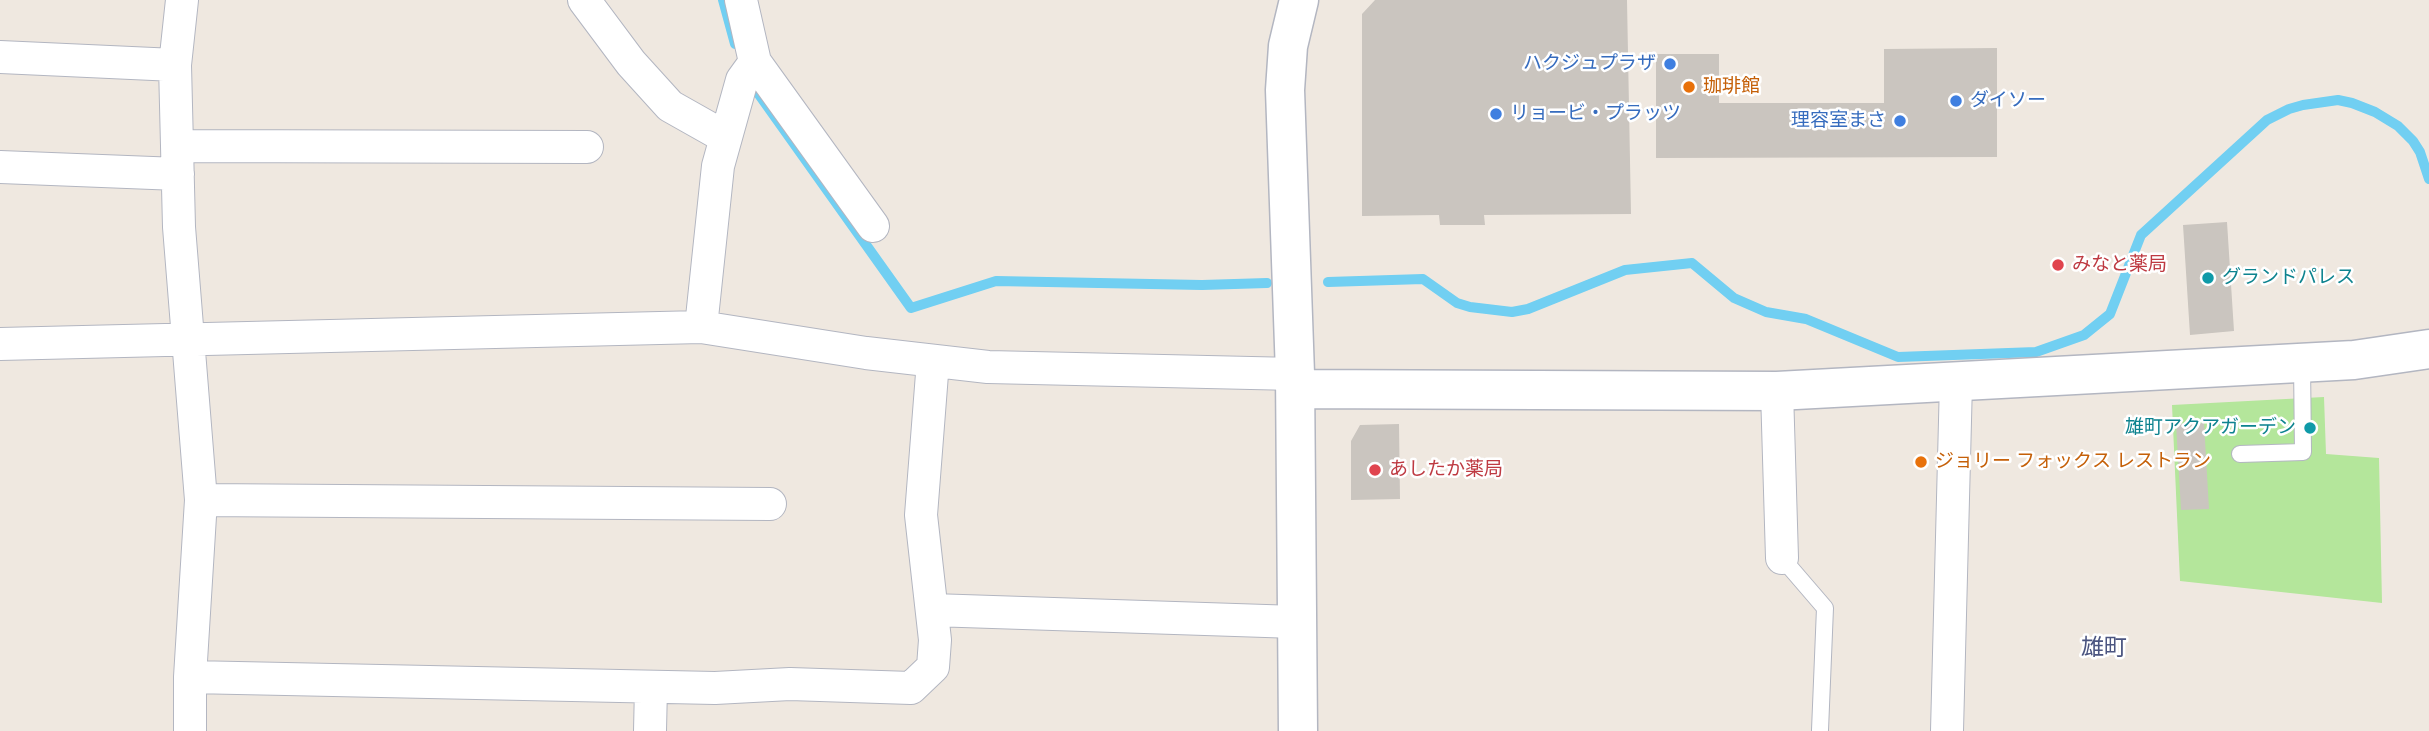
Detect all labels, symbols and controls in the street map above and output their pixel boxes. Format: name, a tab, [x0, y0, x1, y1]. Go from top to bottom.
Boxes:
place label: ハクジュプラザ	[1523, 53, 1656, 75]
marker: ハクジュプラザ	[1662, 56, 1678, 72]
place label: 珈琲館	[1703, 76, 1760, 98]
marker: 珈琲館	[1681, 79, 1697, 95]
place label: ダイソー	[1970, 90, 2046, 112]
marker: ダイソー	[1948, 93, 1964, 109]
place label: リョービ・プラッツ	[1510, 103, 1681, 125]
marker: リョービ・プラッツ	[1488, 106, 1504, 122]
place label: 理容室まさ	[1791, 110, 1886, 132]
marker: 理容室まさ	[1892, 113, 1908, 129]
place label: みなと薬局	[2072, 254, 2167, 276]
marker: みなと薬局	[2050, 257, 2066, 273]
place label: グランドパレス	[2222, 267, 2355, 289]
marker: グランドパレス	[2200, 270, 2216, 286]
place label: 雄町アクアガーデン	[2125, 417, 2296, 439]
marker: 雄町アクアガーデン	[2302, 420, 2318, 436]
place label: ジョリー フォックス レストラン	[1935, 451, 2211, 473]
marker: ジョリー フォックス レストラン	[1913, 454, 1929, 470]
place label: あしたか薬局	[1389, 459, 1503, 481]
marker: あしたか薬局	[1367, 462, 1383, 478]
district label: 雄町	[2081, 635, 2127, 663]

